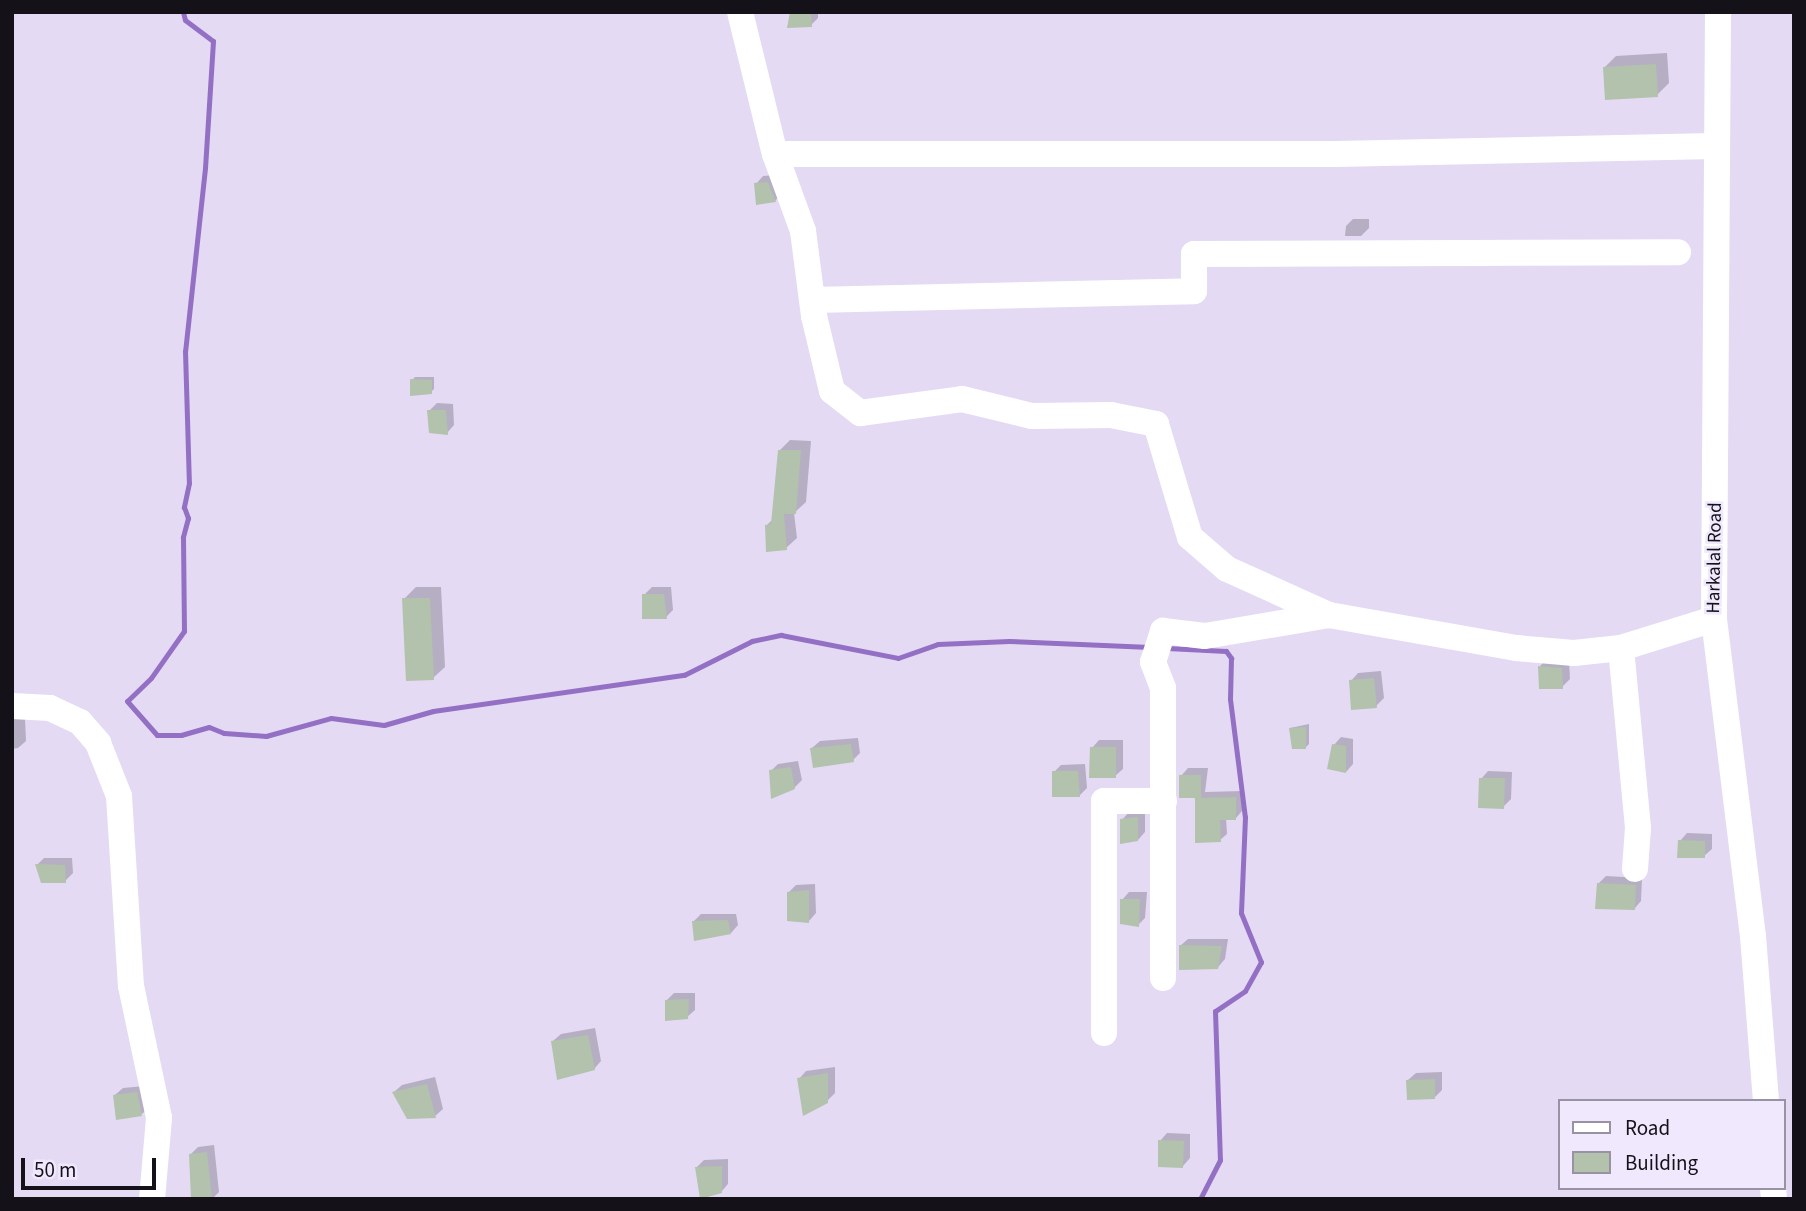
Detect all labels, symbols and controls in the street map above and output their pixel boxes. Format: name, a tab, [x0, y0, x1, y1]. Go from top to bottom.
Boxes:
street label: Harkalal Road	[1703, 502, 1727, 614]
legend	[1558, 1099, 1785, 1190]
text: Road	[1625, 1113, 1670, 1143]
scale bar	[24, 1144, 159, 1188]
text: Building	[1625, 1148, 1698, 1178]
text: 50 m	[34, 1155, 76, 1185]

